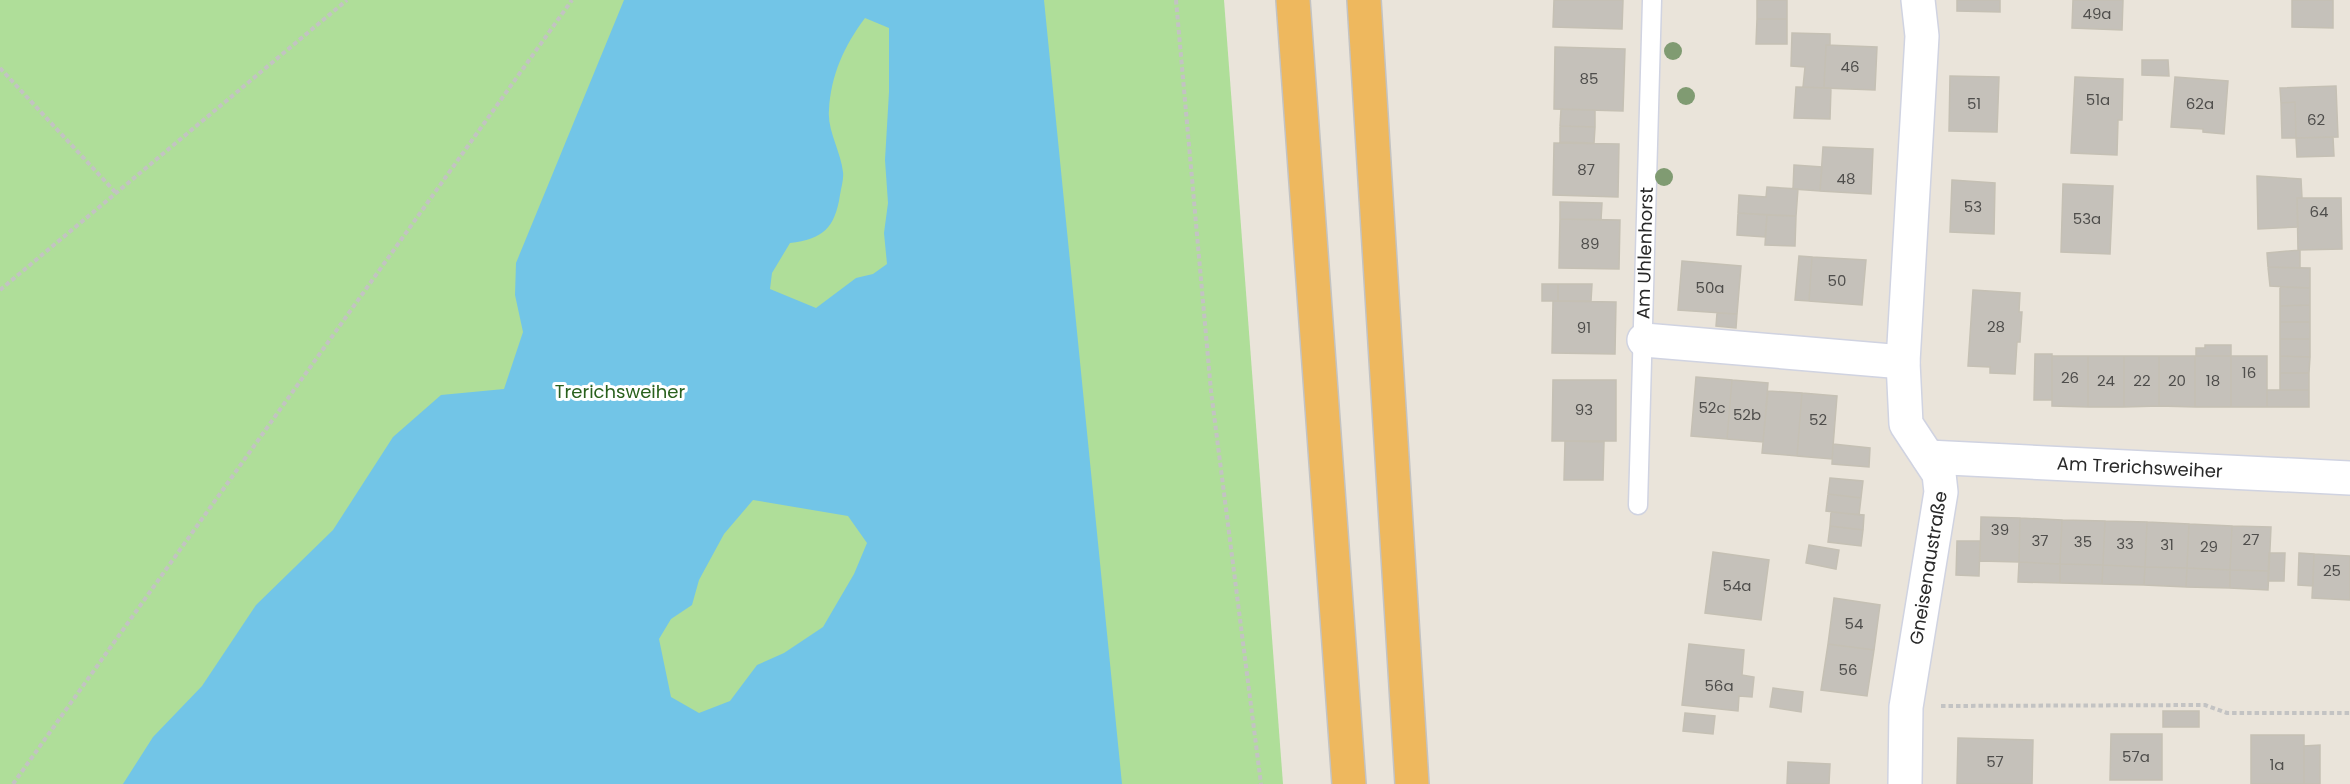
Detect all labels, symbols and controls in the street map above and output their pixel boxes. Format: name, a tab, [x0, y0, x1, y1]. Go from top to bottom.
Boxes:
house number: 49a	[2082, 3, 2112, 24]
house number: 46	[1841, 56, 1859, 77]
house number: 85	[1580, 68, 1598, 89]
house number: 51a	[2086, 89, 2110, 110]
house number: 51	[1967, 93, 1981, 114]
house number: 62a	[2186, 93, 2214, 114]
house number: 62	[2307, 109, 2325, 130]
house number: 87	[1577, 159, 1595, 180]
house number: 48	[1837, 168, 1855, 189]
street label: Am Uhlenhorst	[1630, 187, 1659, 319]
house number: 53	[1964, 196, 1982, 217]
house number: 64	[2310, 201, 2328, 222]
house number: 53a	[2073, 208, 2101, 229]
house number: 89	[1581, 233, 1599, 254]
house number: 50	[1828, 270, 1846, 291]
house number: 50a	[1696, 277, 1724, 298]
house number: 28	[1987, 316, 2005, 337]
house number: 91	[1577, 317, 1591, 338]
house number: 16	[2242, 362, 2256, 383]
house number: 26	[2061, 367, 2079, 388]
house number: 24	[2097, 370, 2115, 391]
house number: 22	[2133, 370, 2151, 391]
house number: 20	[2168, 370, 2186, 391]
house number: 18	[2206, 370, 2220, 391]
park label: Trerichsweiher	[555, 379, 685, 404]
house number: 52c	[1698, 397, 1726, 418]
house number: 93	[1575, 399, 1593, 420]
house number: 52b	[1733, 404, 1761, 425]
house number: 52	[1809, 409, 1827, 430]
street label: Am Trerichsweiher	[2056, 450, 2224, 484]
street label: Gneisenaustraße	[1903, 489, 1953, 646]
house number: 39	[1991, 519, 2009, 540]
house number: 27	[2243, 529, 2259, 550]
house number: 37	[2031, 530, 2049, 551]
house number: 35	[2074, 531, 2092, 552]
house number: 33	[2116, 533, 2134, 554]
house number: 31	[2160, 534, 2174, 555]
house number: 29	[2200, 536, 2218, 557]
house number: 25	[2323, 560, 2341, 581]
house number: 54a	[1723, 575, 1752, 596]
house number: 54	[1845, 613, 1863, 634]
house number: 56	[1839, 659, 1857, 680]
house number: 56a	[1704, 675, 1734, 696]
house number: 57a	[2122, 746, 2150, 767]
house number: 57	[1986, 751, 2004, 772]
house number: 1a	[2270, 754, 2284, 775]

